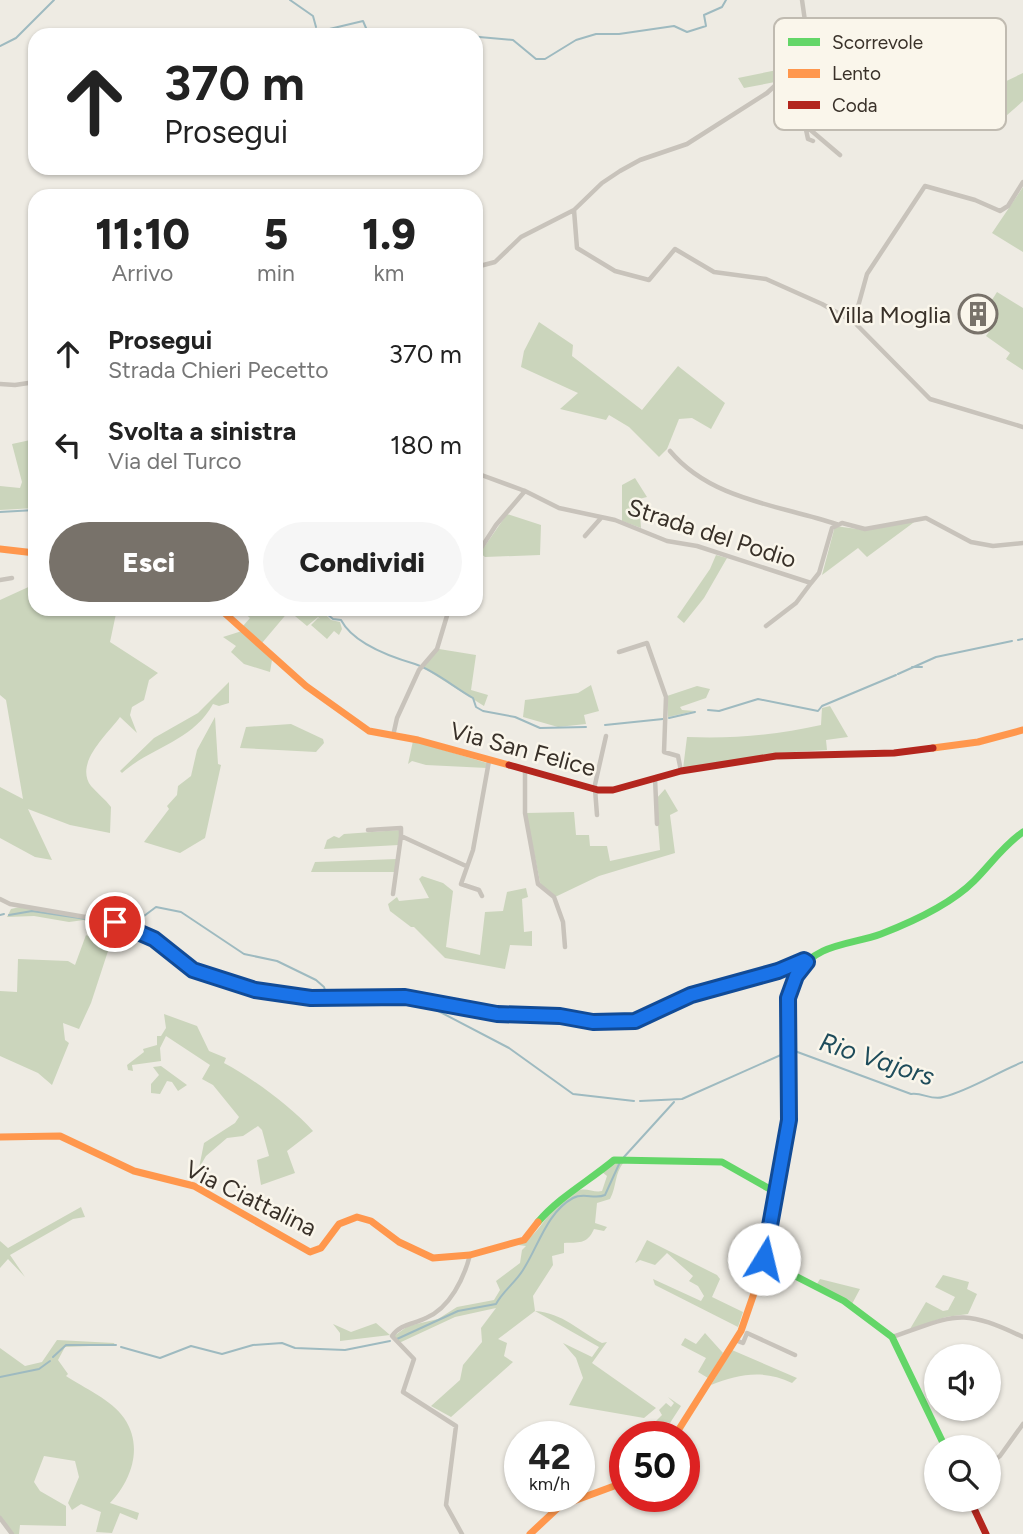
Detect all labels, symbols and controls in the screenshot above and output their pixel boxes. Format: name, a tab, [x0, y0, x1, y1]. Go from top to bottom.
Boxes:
legend	[774, 18, 1006, 130]
text: Scorrevole	[832, 31, 923, 54]
text: 370 m	[164, 53, 305, 112]
icon: ahead	[49, 56, 140, 147]
text: Lento	[832, 62, 881, 85]
text: Coda	[832, 94, 878, 117]
text: Prosegui	[164, 113, 288, 151]
text: 11:10	[95, 209, 190, 260]
text: 5	[264, 209, 288, 260]
text: 1.9	[362, 209, 416, 260]
text: Arrivo	[112, 259, 173, 287]
text: min	[257, 259, 295, 287]
text: km	[374, 259, 404, 287]
building icon: Villa Moglia	[957, 293, 999, 335]
place label: Villa Moglia	[829, 300, 951, 329]
text: Prosegui	[108, 324, 212, 356]
icon: ahead	[49, 335, 87, 373]
text: 370 m	[389, 338, 462, 370]
text: Strada Chieri Pecetto	[108, 356, 329, 384]
text: Svolta a sinistra	[108, 415, 296, 447]
icon: left	[49, 426, 87, 464]
text: 180 m	[390, 429, 462, 461]
text: Via del Turco	[108, 447, 241, 475]
street label: Strada del Podio	[624, 492, 800, 574]
button: Esci	[49, 522, 249, 602]
button: Condividi	[263, 522, 462, 602]
street label: Via San Felice	[447, 716, 599, 782]
pin	[85, 892, 145, 952]
icon: arrive	[96, 903, 134, 941]
water label: Rio Vajors	[815, 1025, 939, 1093]
street label: Via Ciattalina	[181, 1154, 321, 1242]
position arrow	[727, 1222, 801, 1296]
map controls	[924, 1344, 1001, 1512]
button: sound	[924, 1344, 1001, 1421]
speed limit sign: 50	[609, 1421, 700, 1512]
button: search	[924, 1435, 1001, 1512]
text: 42	[528, 1436, 571, 1478]
text: km/h	[529, 1473, 570, 1495]

